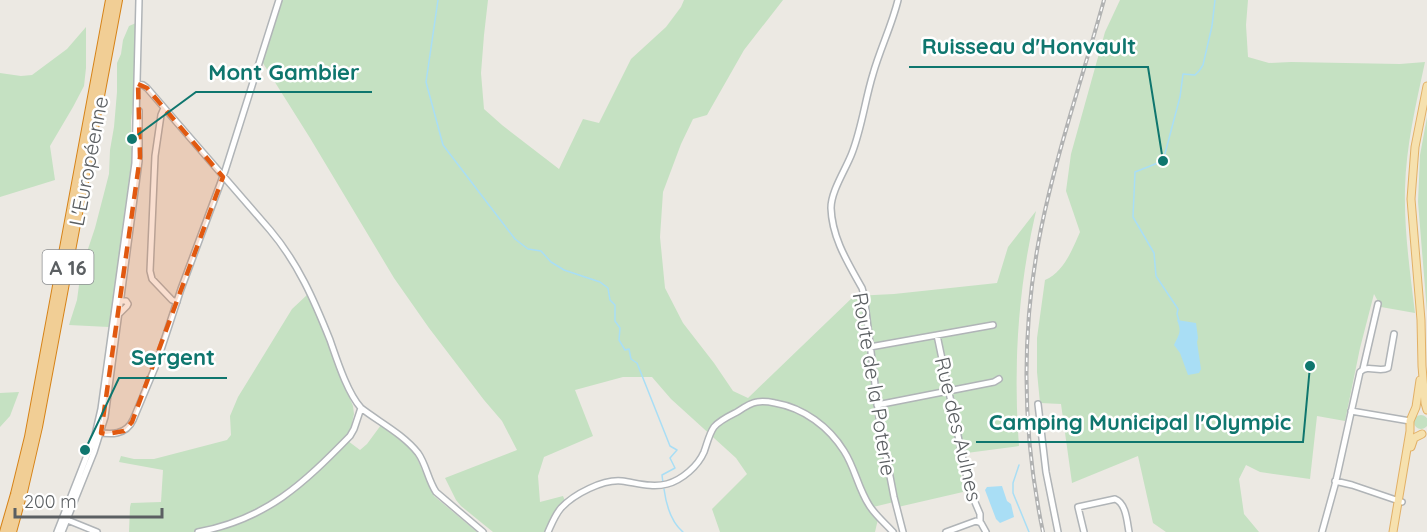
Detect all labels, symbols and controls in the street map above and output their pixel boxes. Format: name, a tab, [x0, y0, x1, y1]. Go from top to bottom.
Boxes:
callout: Ruisseau d'Honvault	[909, 27, 1148, 67]
text: Ruisseau d'Honvault	[922, 32, 1136, 60]
callout: Mont Gambier	[196, 52, 372, 92]
text: Mont Gambier	[208, 58, 360, 86]
street label: L'Européenne	[63, 94, 113, 228]
road number: A 16	[42, 250, 94, 284]
street label: Route de la Poterie	[848, 291, 902, 477]
callout: Sergent	[119, 338, 227, 378]
text: Sergent	[131, 343, 215, 371]
street label: Rue des Aulnes	[930, 354, 988, 504]
callout: Camping Municipal l'Olympic	[976, 402, 1303, 442]
text: Camping Municipal l'Olympic	[989, 408, 1291, 436]
scale bar	[15, 481, 162, 519]
text: 200 m	[24, 490, 77, 513]

